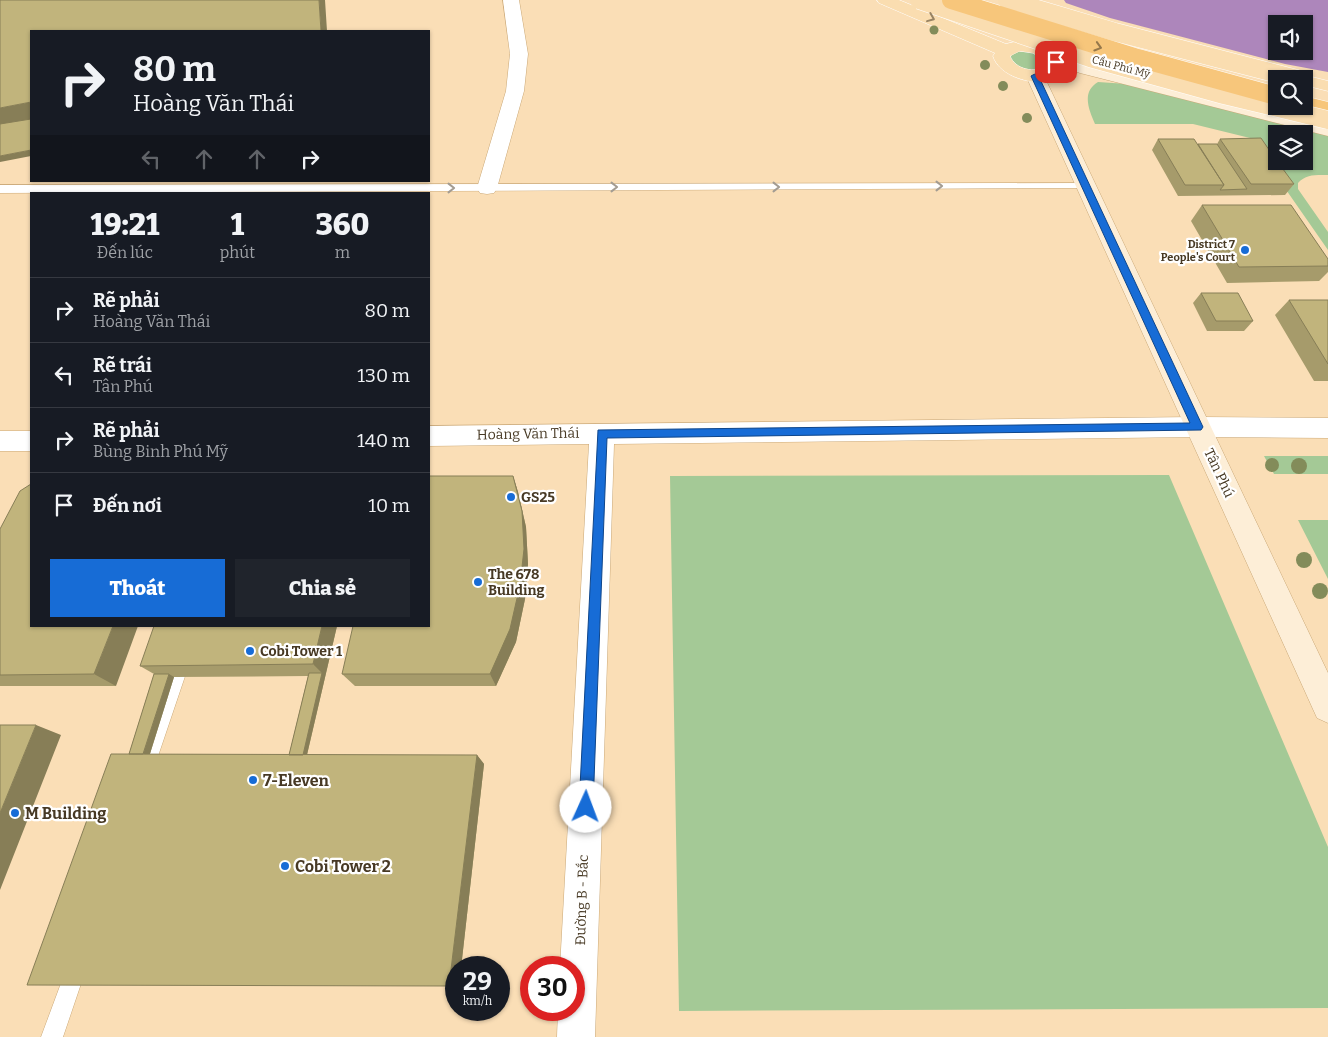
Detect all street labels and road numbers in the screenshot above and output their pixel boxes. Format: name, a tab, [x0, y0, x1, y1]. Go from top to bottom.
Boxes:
street label: Cầu Phú Mỹ	[1091, 52, 1152, 81]
street label: Hoàng Văn Thái	[477, 425, 579, 443]
street label: Tân Phú	[1200, 446, 1238, 501]
street label: Đường B - Bắc	[572, 854, 592, 946]

